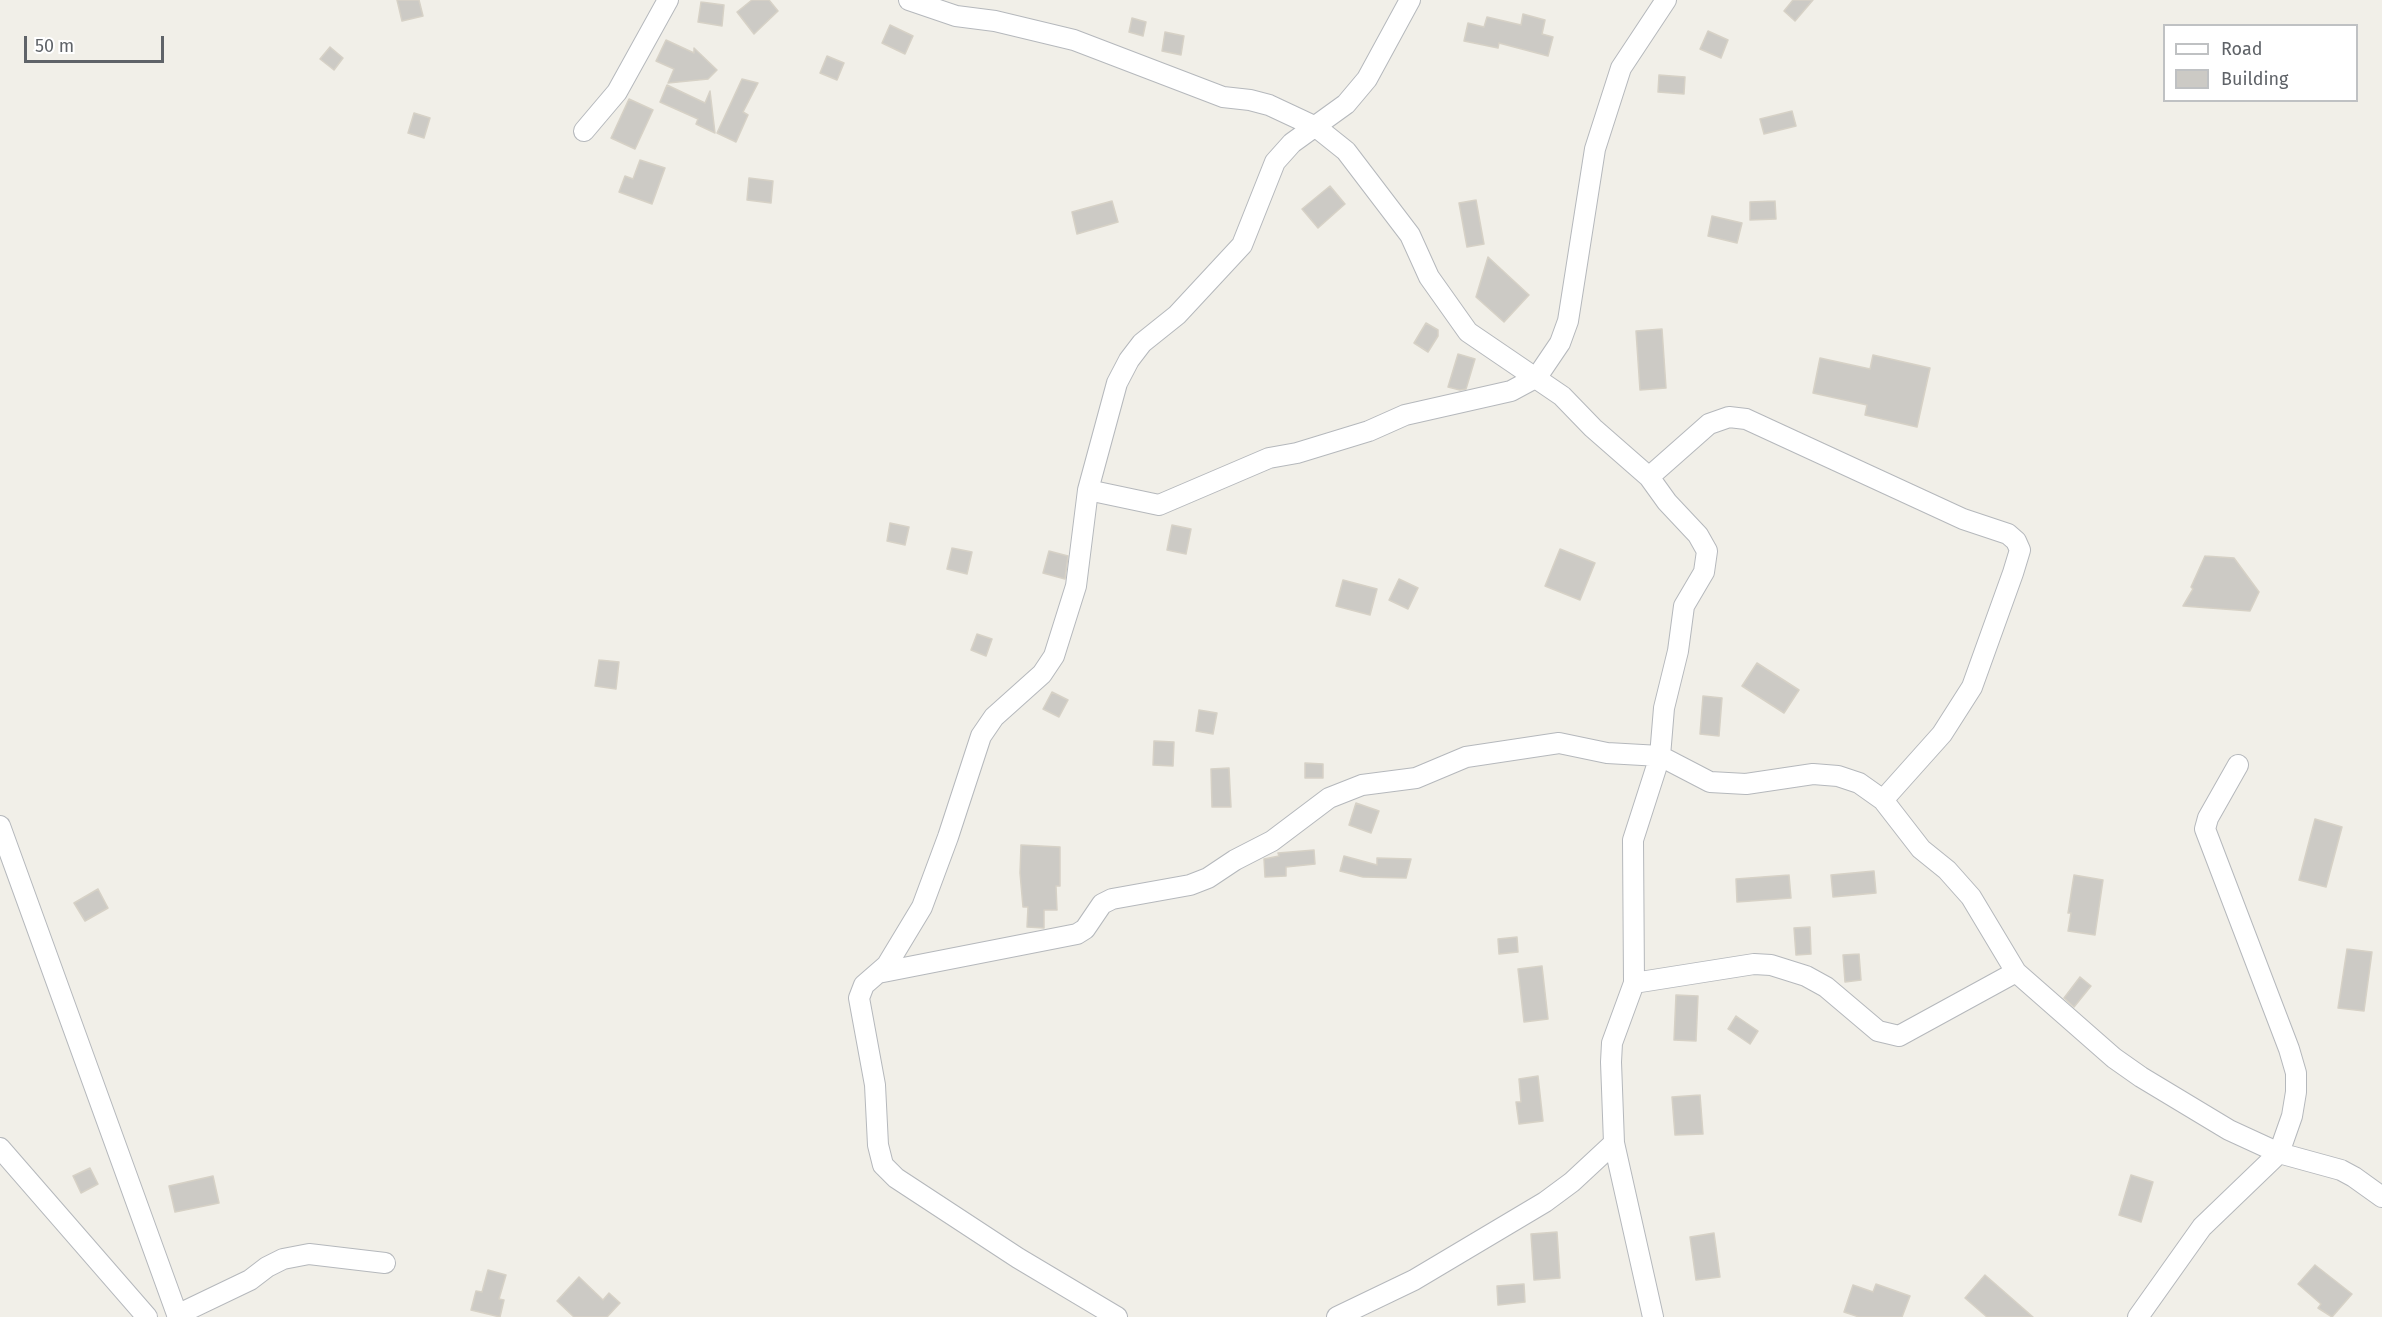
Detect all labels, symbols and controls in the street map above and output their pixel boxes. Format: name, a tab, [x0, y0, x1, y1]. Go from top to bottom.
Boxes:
scale bar	[27, 24, 166, 62]
legend	[2163, 24, 2358, 102]
text: 50 m	[35, 35, 74, 57]
text: Road	[2221, 38, 2263, 60]
text: Building	[2221, 68, 2288, 90]

